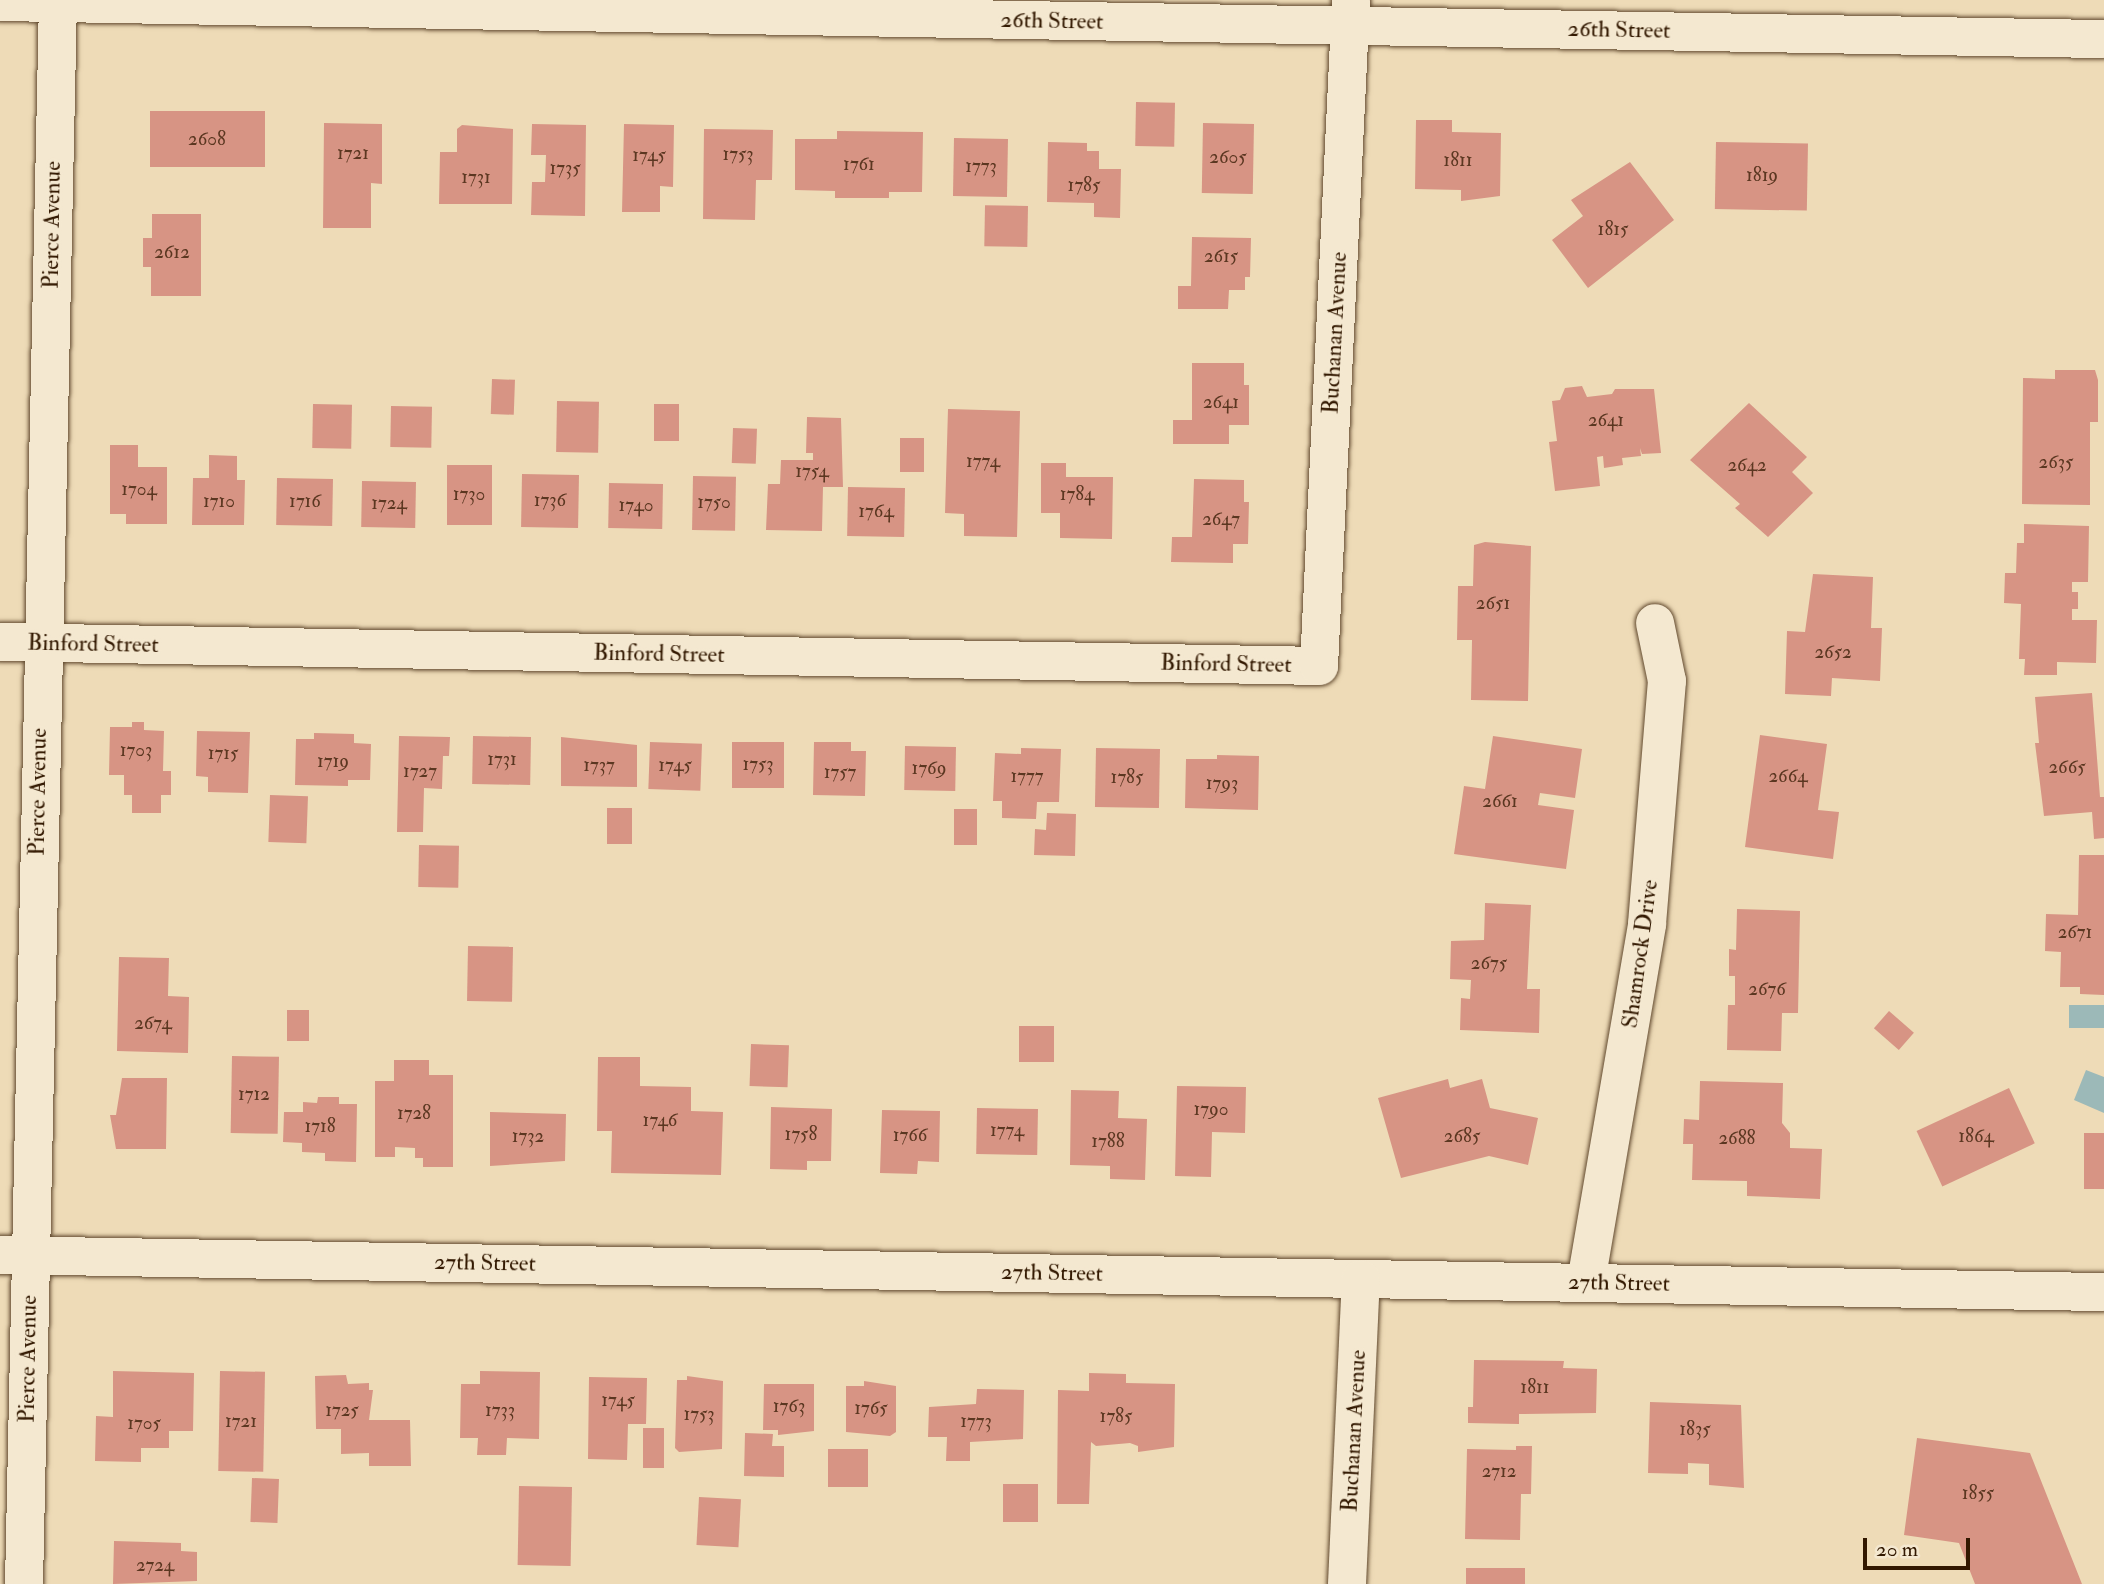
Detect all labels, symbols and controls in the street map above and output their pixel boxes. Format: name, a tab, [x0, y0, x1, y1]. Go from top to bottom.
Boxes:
street label: 26th Street	[1000, 6, 1104, 36]
street label: 26th Street	[1567, 15, 1671, 45]
house number: 2608	[188, 129, 226, 151]
house number: 1721	[337, 143, 369, 165]
house number: 1753	[722, 144, 754, 166]
house number: 1745	[632, 145, 666, 167]
house number: 2605	[1209, 147, 1247, 169]
house number: 1811	[1443, 150, 1473, 172]
house number: 1761	[843, 154, 875, 176]
house number: 1773	[965, 156, 997, 178]
house number: 1735	[549, 158, 581, 180]
street label: Pierce Avenue	[37, 161, 67, 289]
house number: 1819	[1746, 165, 1778, 187]
house number: 1731	[461, 167, 491, 189]
house number: 1785	[1068, 175, 1100, 197]
house number: 1815	[1598, 219, 1628, 241]
house number: 2612	[154, 242, 190, 264]
house number: 2615	[1204, 246, 1238, 268]
street label: Buchanan Avenue	[1317, 251, 1353, 415]
house number: 2641	[1203, 392, 1239, 414]
house number: 2641	[1588, 410, 1624, 432]
house number: 1774	[966, 451, 1000, 473]
house number: 2635	[2039, 452, 2073, 474]
house number: 2642	[1727, 455, 1767, 477]
house number: 1754	[795, 461, 829, 483]
house number: 1704	[121, 479, 157, 501]
house number: 1730	[453, 484, 485, 506]
house number: 1784	[1060, 484, 1094, 506]
house number: 1736	[534, 490, 566, 512]
house number: 1710	[203, 491, 235, 513]
house number: 1716	[289, 491, 321, 513]
house number: 1750	[697, 492, 731, 514]
house number: 1724	[371, 493, 407, 515]
house number: 1740	[619, 495, 653, 517]
house number: 1764	[858, 501, 894, 523]
house number: 2647	[1202, 509, 1240, 531]
house number: 2651	[1476, 593, 1510, 615]
street label: Binford Street	[27, 629, 159, 659]
street label: Binford Street	[593, 639, 725, 669]
house number: 2652	[1814, 642, 1852, 664]
street label: Binford Street	[1160, 649, 1292, 679]
street label: Pierce Avenue	[23, 728, 53, 856]
house number: 1703	[120, 740, 152, 762]
house number: 1715	[208, 743, 238, 765]
house number: 1731	[487, 749, 517, 771]
house number: 1719	[317, 751, 349, 773]
house number: 1753	[742, 754, 774, 776]
house number: 1737	[583, 755, 615, 777]
house number: 1745	[658, 755, 692, 777]
house number: 2665	[2048, 757, 2086, 779]
house number: 1769	[912, 758, 946, 780]
house number: 1727	[403, 761, 437, 783]
house number: 1757	[824, 762, 856, 784]
house number: 1777	[1011, 766, 1043, 788]
house number: 2664	[1768, 766, 1808, 788]
house number: 1785	[1111, 767, 1143, 789]
house number: 1793	[1206, 773, 1238, 795]
house number: 2661	[1482, 791, 1518, 813]
street label: Shamrock Drive	[1616, 878, 1664, 1030]
house number: 2671	[2058, 922, 2092, 944]
house number: 2675	[1471, 953, 1507, 975]
house number: 2676	[1748, 979, 1786, 1001]
house number: 2674	[134, 1013, 172, 1035]
house number: 1712	[238, 1084, 270, 1106]
house number: 1790	[1194, 1099, 1228, 1121]
house number: 1728	[397, 1103, 431, 1125]
house number: 1746	[643, 1110, 677, 1132]
house number: 1718	[304, 1116, 336, 1138]
house number: 1774	[990, 1120, 1024, 1142]
house number: 1758	[785, 1124, 817, 1146]
house number: 1766	[893, 1125, 927, 1147]
house number: 1732	[512, 1126, 544, 1148]
house number: 2685	[1444, 1126, 1480, 1148]
house number: 1864	[1958, 1126, 1994, 1148]
house number: 2688	[1718, 1128, 1756, 1150]
house number: 1788	[1091, 1131, 1125, 1153]
street label: 27th Street	[434, 1248, 536, 1278]
street label: 27th Street	[1001, 1258, 1103, 1288]
street label: 27th Street	[1568, 1268, 1670, 1298]
street label: Pierce Avenue	[13, 1295, 43, 1423]
street label: Buchanan Avenue	[1336, 1349, 1372, 1513]
house number: 1811	[1520, 1377, 1550, 1399]
house number: 1745	[601, 1390, 635, 1412]
house number: 1763	[773, 1396, 805, 1418]
house number: 1765	[854, 1398, 888, 1420]
house number: 1725	[325, 1400, 359, 1422]
house number: 1733	[485, 1400, 515, 1422]
house number: 1753	[683, 1404, 715, 1426]
house number: 1785	[1100, 1406, 1132, 1428]
house number: 1721	[225, 1411, 257, 1433]
house number: 1773	[960, 1411, 992, 1433]
house number: 1705	[127, 1413, 161, 1435]
house number: 1835	[1679, 1419, 1711, 1441]
house number: 2712	[1482, 1461, 1516, 1483]
house number: 1855	[1962, 1483, 1994, 1505]
scale bar	[1866, 1524, 1973, 1568]
text: 20 m	[1876, 1536, 1918, 1563]
house number: 2724	[136, 1555, 174, 1577]

